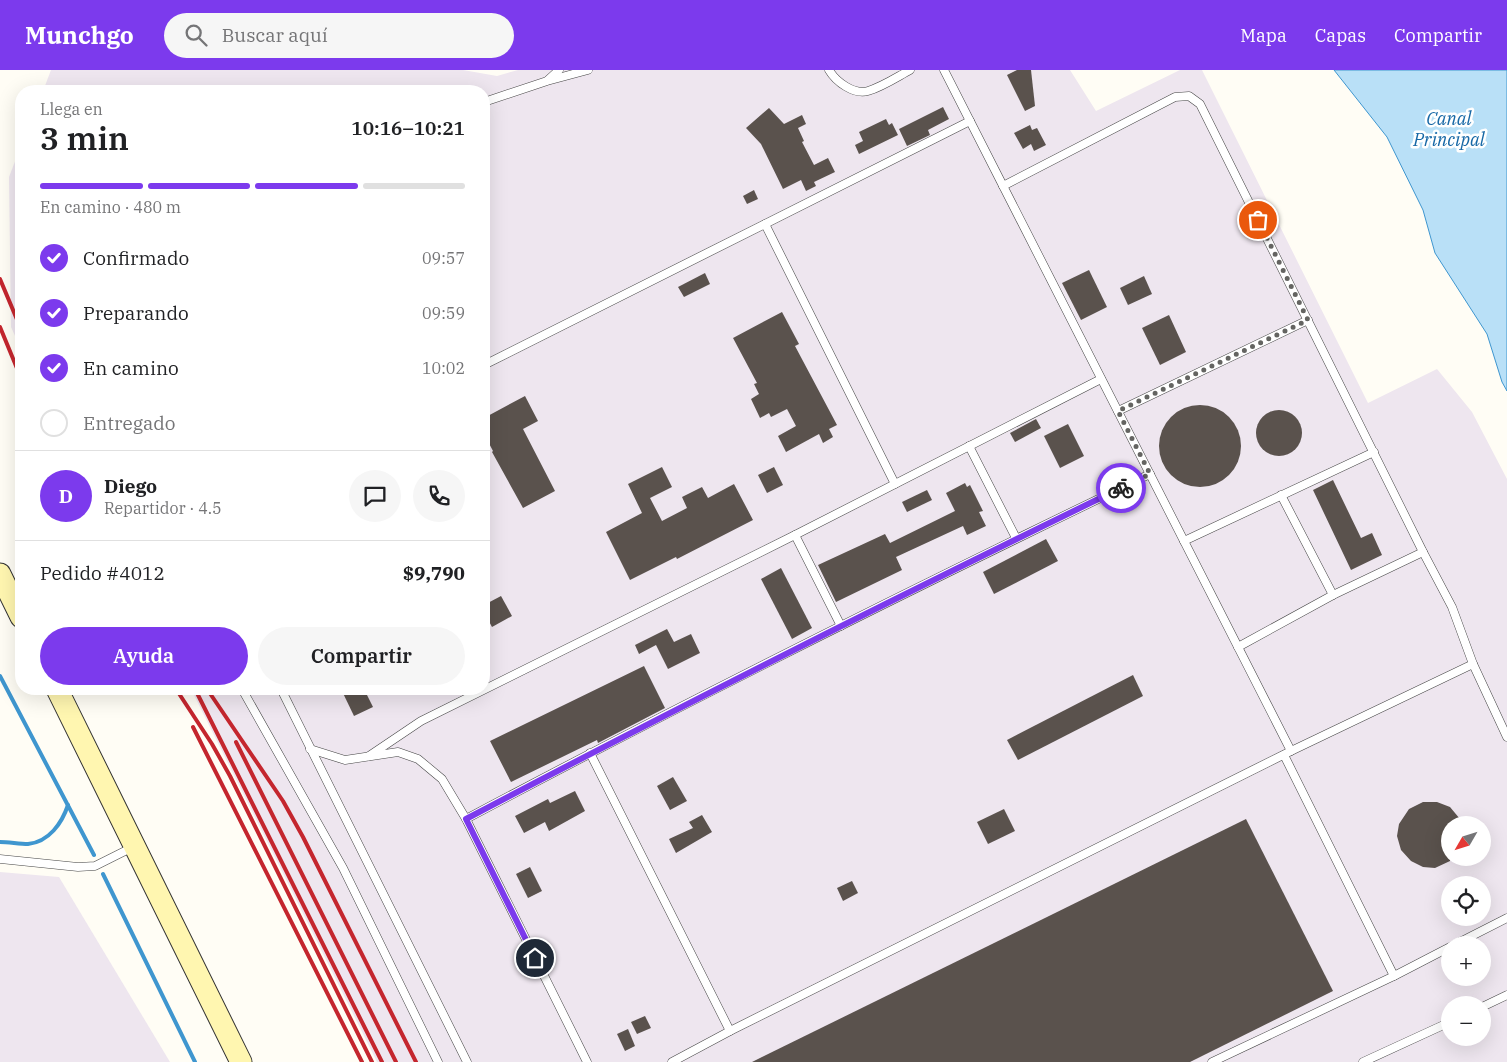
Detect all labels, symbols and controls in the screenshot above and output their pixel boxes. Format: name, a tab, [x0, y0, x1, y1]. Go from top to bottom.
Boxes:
search box	[164, 13, 514, 58]
text: Munchgo	[25, 19, 134, 51]
icon: search	[182, 21, 210, 49]
text: Buscar aquí	[222, 23, 328, 47]
text: Mapa	[1240, 24, 1287, 47]
text: Capas	[1315, 24, 1366, 47]
text: Compartir	[1394, 24, 1482, 47]
text: Llega en	[40, 99, 103, 119]
water label: Canal Principal	[1412, 107, 1486, 151]
text: 10:16–10:21	[351, 116, 465, 140]
text: 3 min	[40, 117, 129, 159]
text: En camino · 480 m	[40, 197, 181, 217]
pin	[1237, 199, 1279, 241]
icon: bag	[1244, 206, 1272, 234]
icon: check	[40, 244, 68, 272]
text: Confirmado	[83, 246, 189, 270]
text: 09:57	[422, 248, 465, 268]
icon: check	[40, 299, 68, 327]
text: Preparando	[83, 301, 189, 325]
text: 09:59	[422, 303, 465, 323]
icon: check	[40, 354, 68, 382]
text: En camino	[83, 356, 179, 380]
text: 10:02	[422, 358, 465, 378]
text: Entregado	[83, 411, 176, 435]
courier	[1096, 463, 1146, 513]
button: chat	[349, 470, 401, 522]
button: phone	[413, 470, 465, 522]
text: Diego	[104, 474, 157, 498]
icon: bike	[1107, 474, 1135, 502]
text: D	[59, 484, 73, 508]
text: Repartidor · 4.5	[104, 498, 222, 518]
text: Pedido #4012	[40, 561, 165, 585]
text: $9,790	[403, 561, 465, 585]
button: Ayuda	[40, 627, 248, 685]
button: Compartir	[258, 627, 465, 685]
north arrow	[1441, 816, 1491, 866]
map controls	[1441, 816, 1491, 1046]
button: locate	[1441, 876, 1491, 926]
button: +	[1441, 936, 1491, 986]
pin	[514, 937, 556, 979]
icon: home	[521, 944, 549, 972]
button: −	[1441, 996, 1491, 1046]

